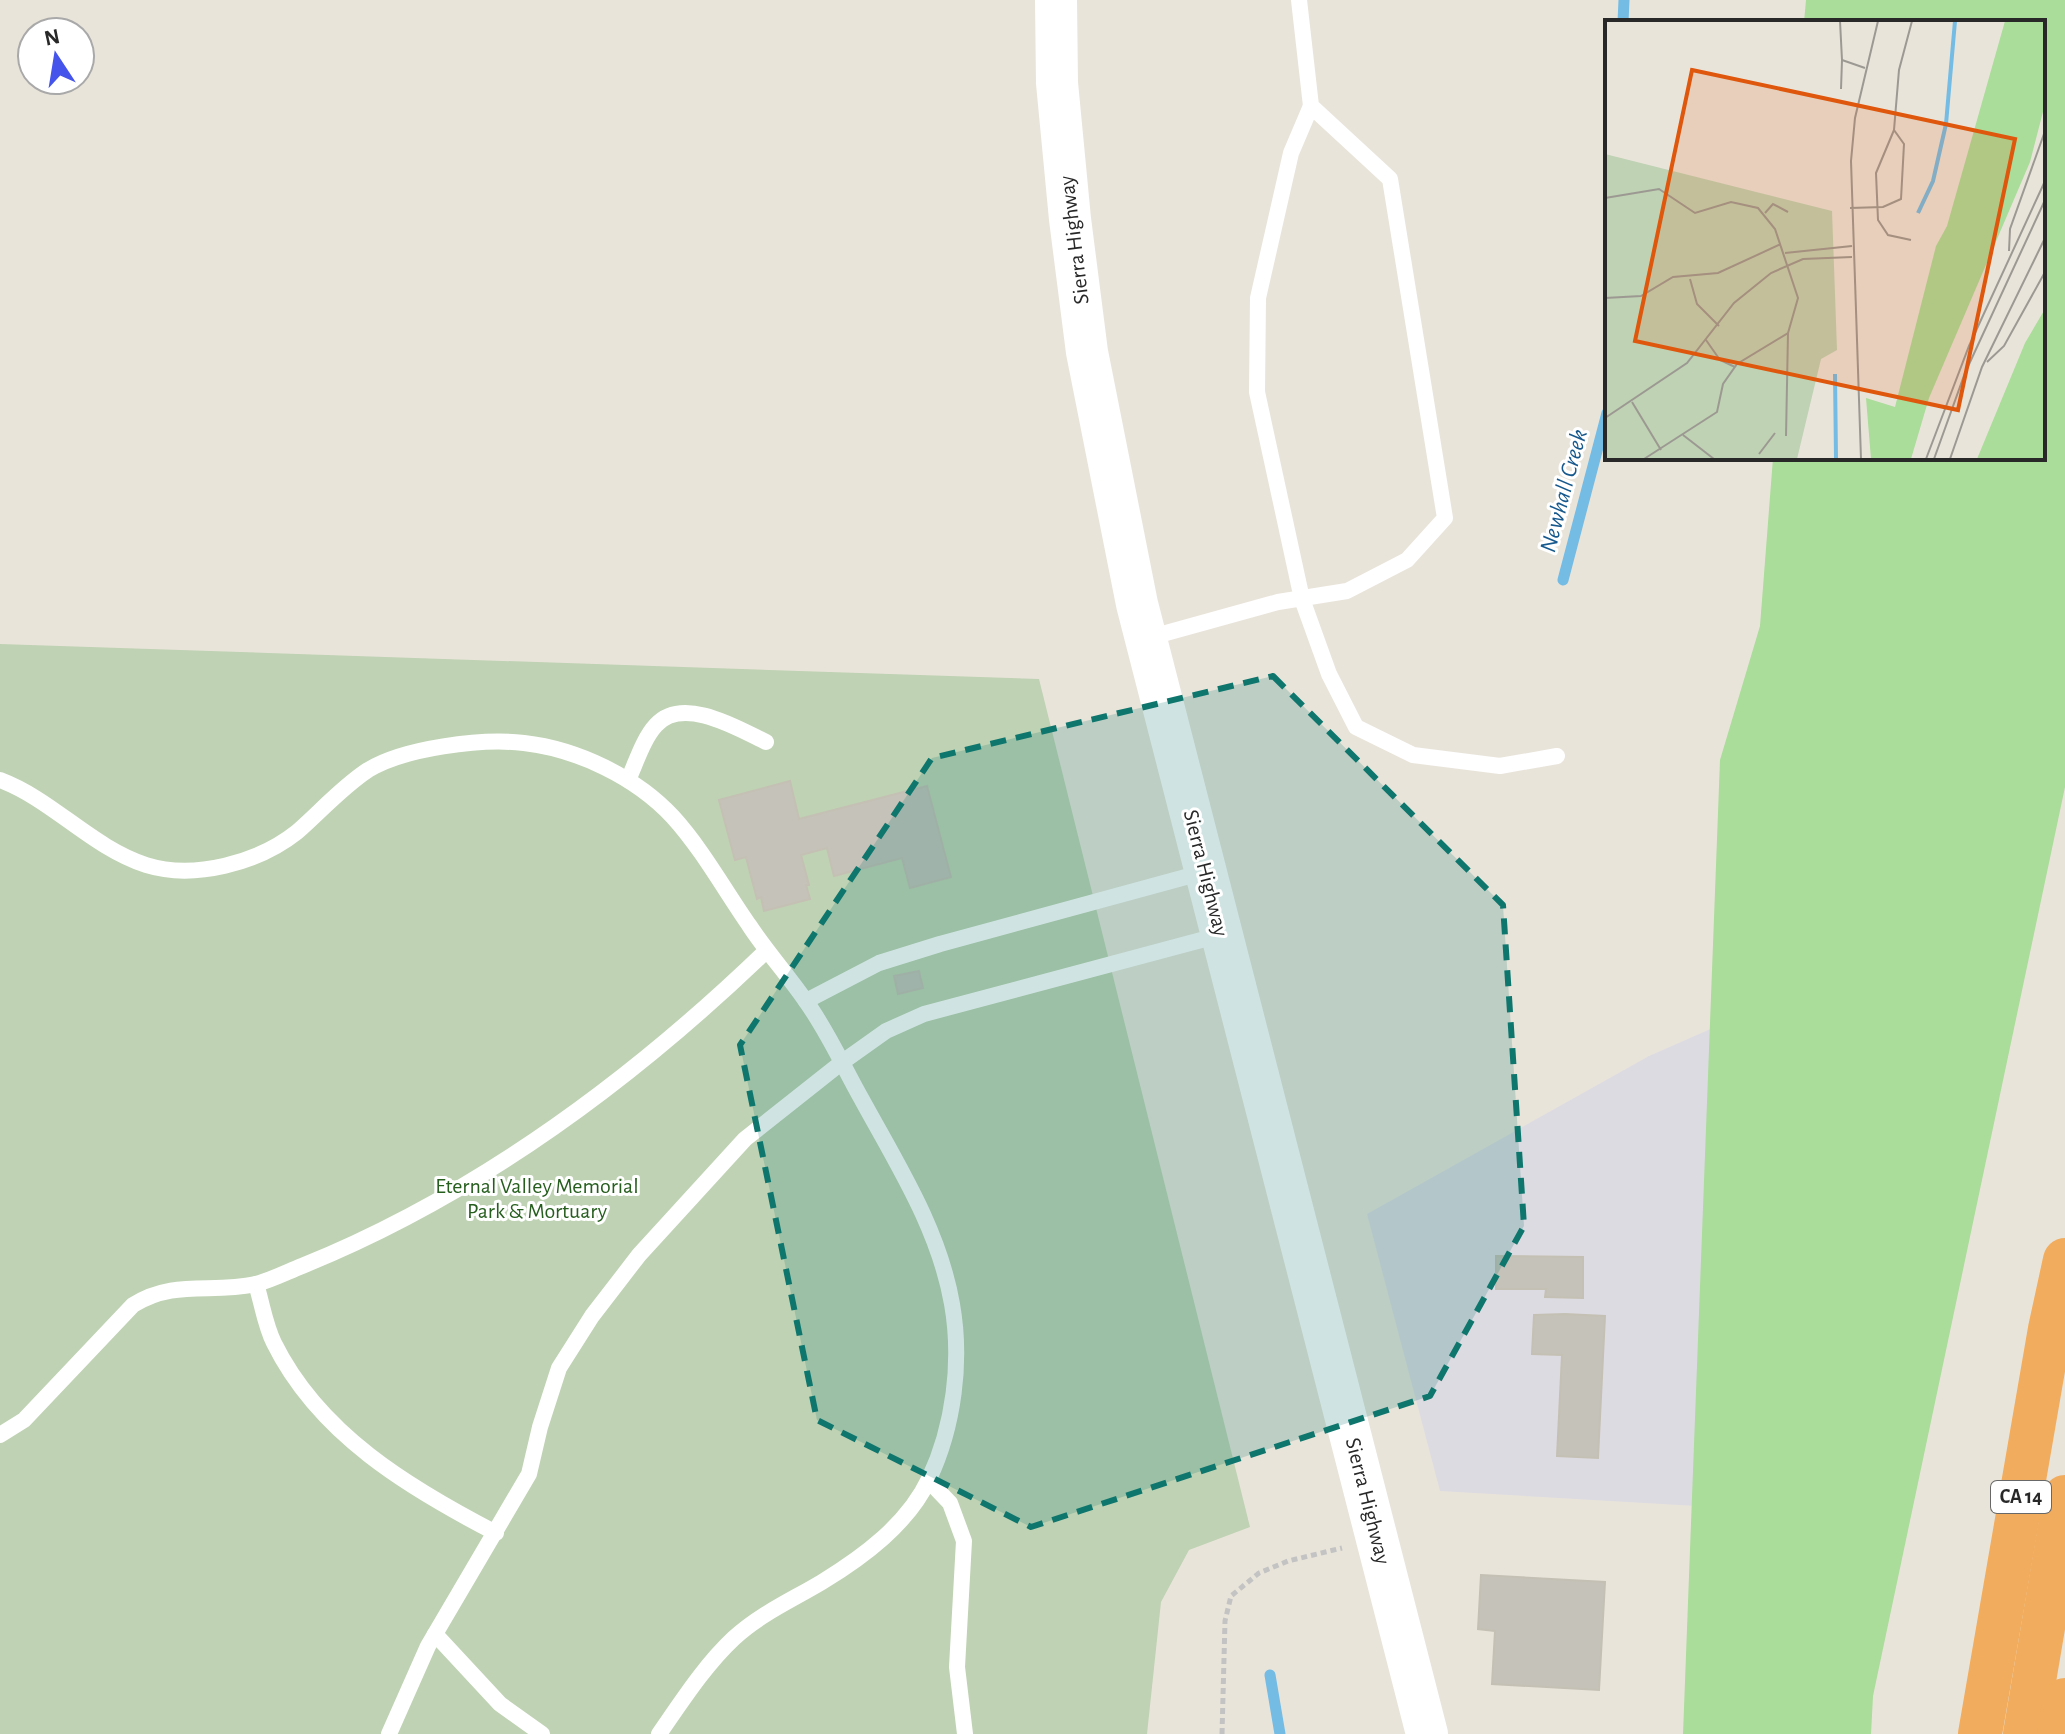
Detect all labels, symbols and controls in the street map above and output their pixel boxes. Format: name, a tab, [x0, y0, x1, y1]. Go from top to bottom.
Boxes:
north arrow	[16, 16, 96, 96]
inset map	[1605, 20, 2045, 460]
text: N	[42, 25, 62, 50]
street label: Sierra Highway	[1055, 174, 1093, 306]
water label: Newhall Creek	[1536, 427, 1592, 555]
street label: Sierra Highway	[1180, 808, 1232, 939]
park label: Eternal Valley Memorial Park & Mortuary	[435, 1175, 639, 1222]
street label: Sierra Highway	[1342, 1436, 1394, 1567]
road number: CA 14	[1991, 1481, 2051, 1513]

